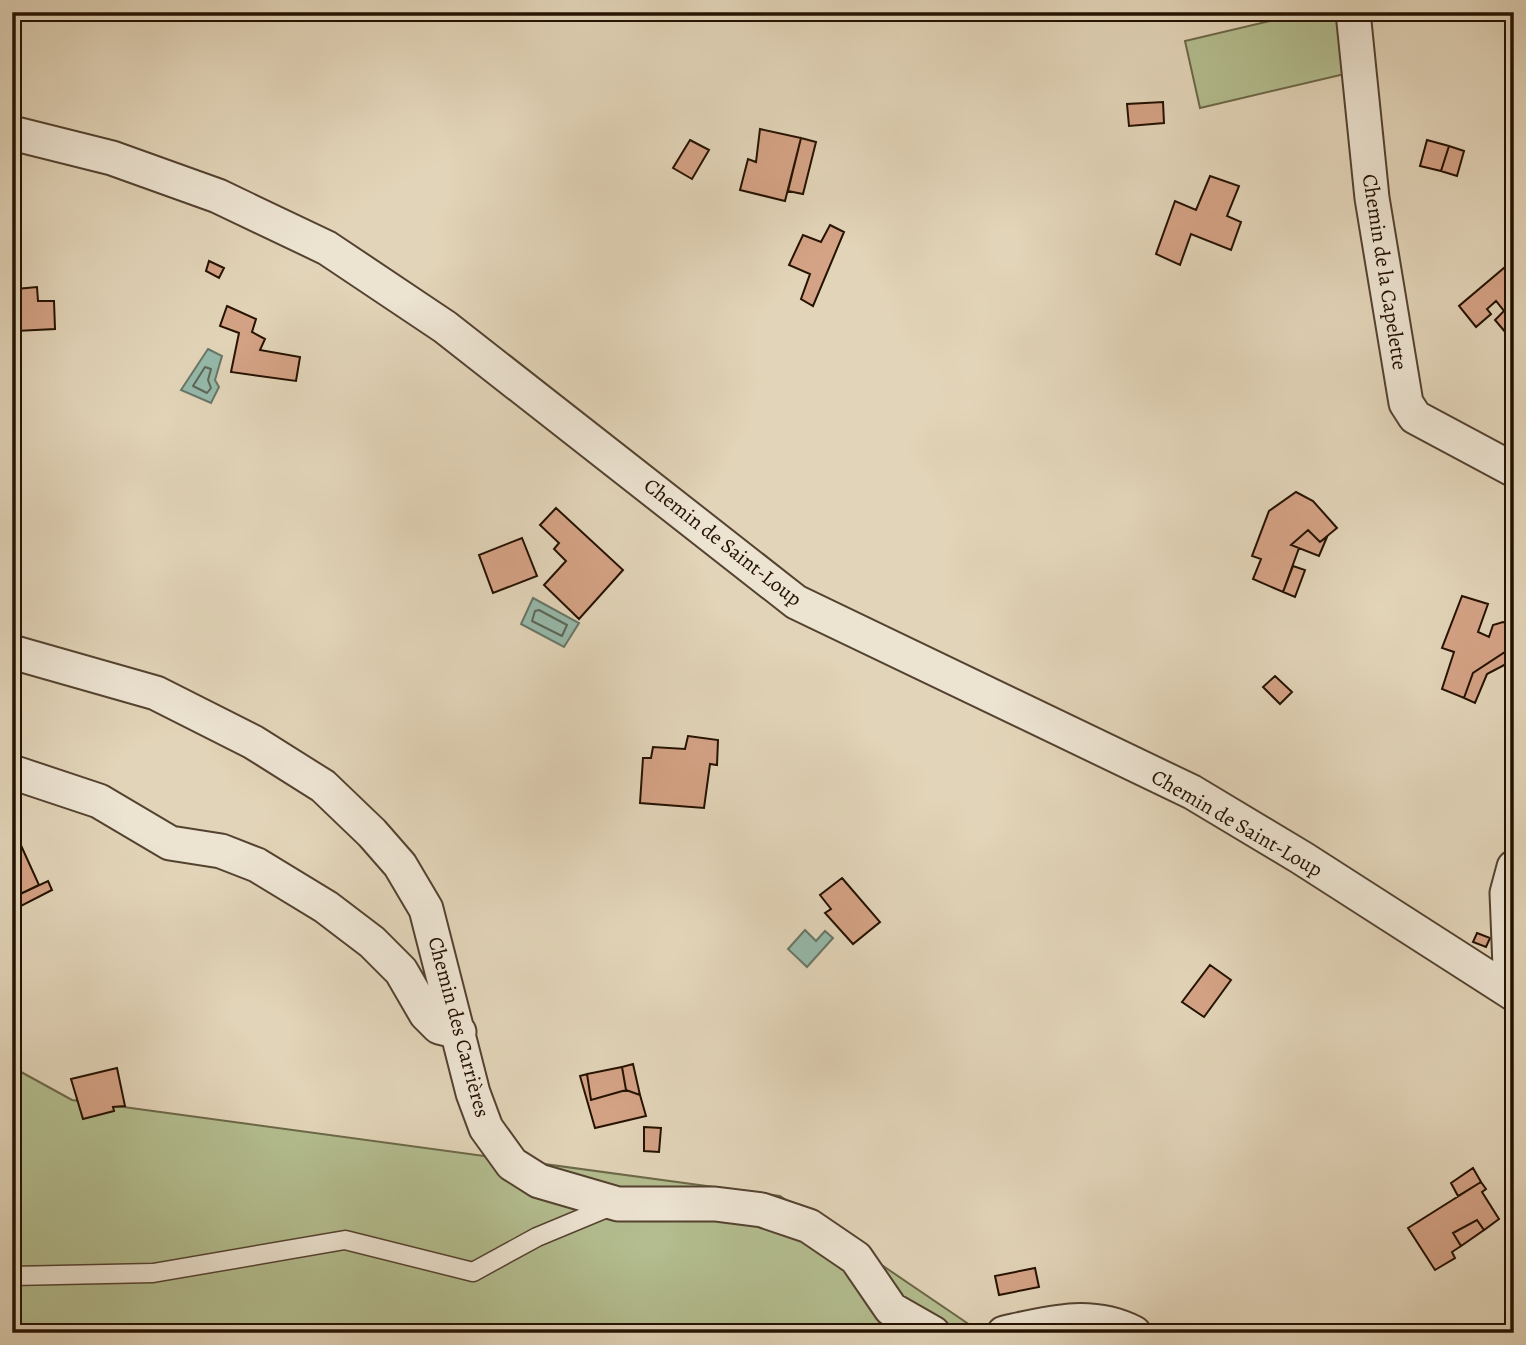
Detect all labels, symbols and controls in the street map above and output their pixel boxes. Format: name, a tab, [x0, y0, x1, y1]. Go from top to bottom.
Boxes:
street label: Chemin de la Capelette	[1356, 172, 1414, 372]
street label: Chemin de Saint-Loup	[638, 471, 808, 613]
street label: Chemin de Saint-Loup	[1146, 763, 1328, 883]
street label: Chemin des Carrières	[421, 933, 497, 1121]

